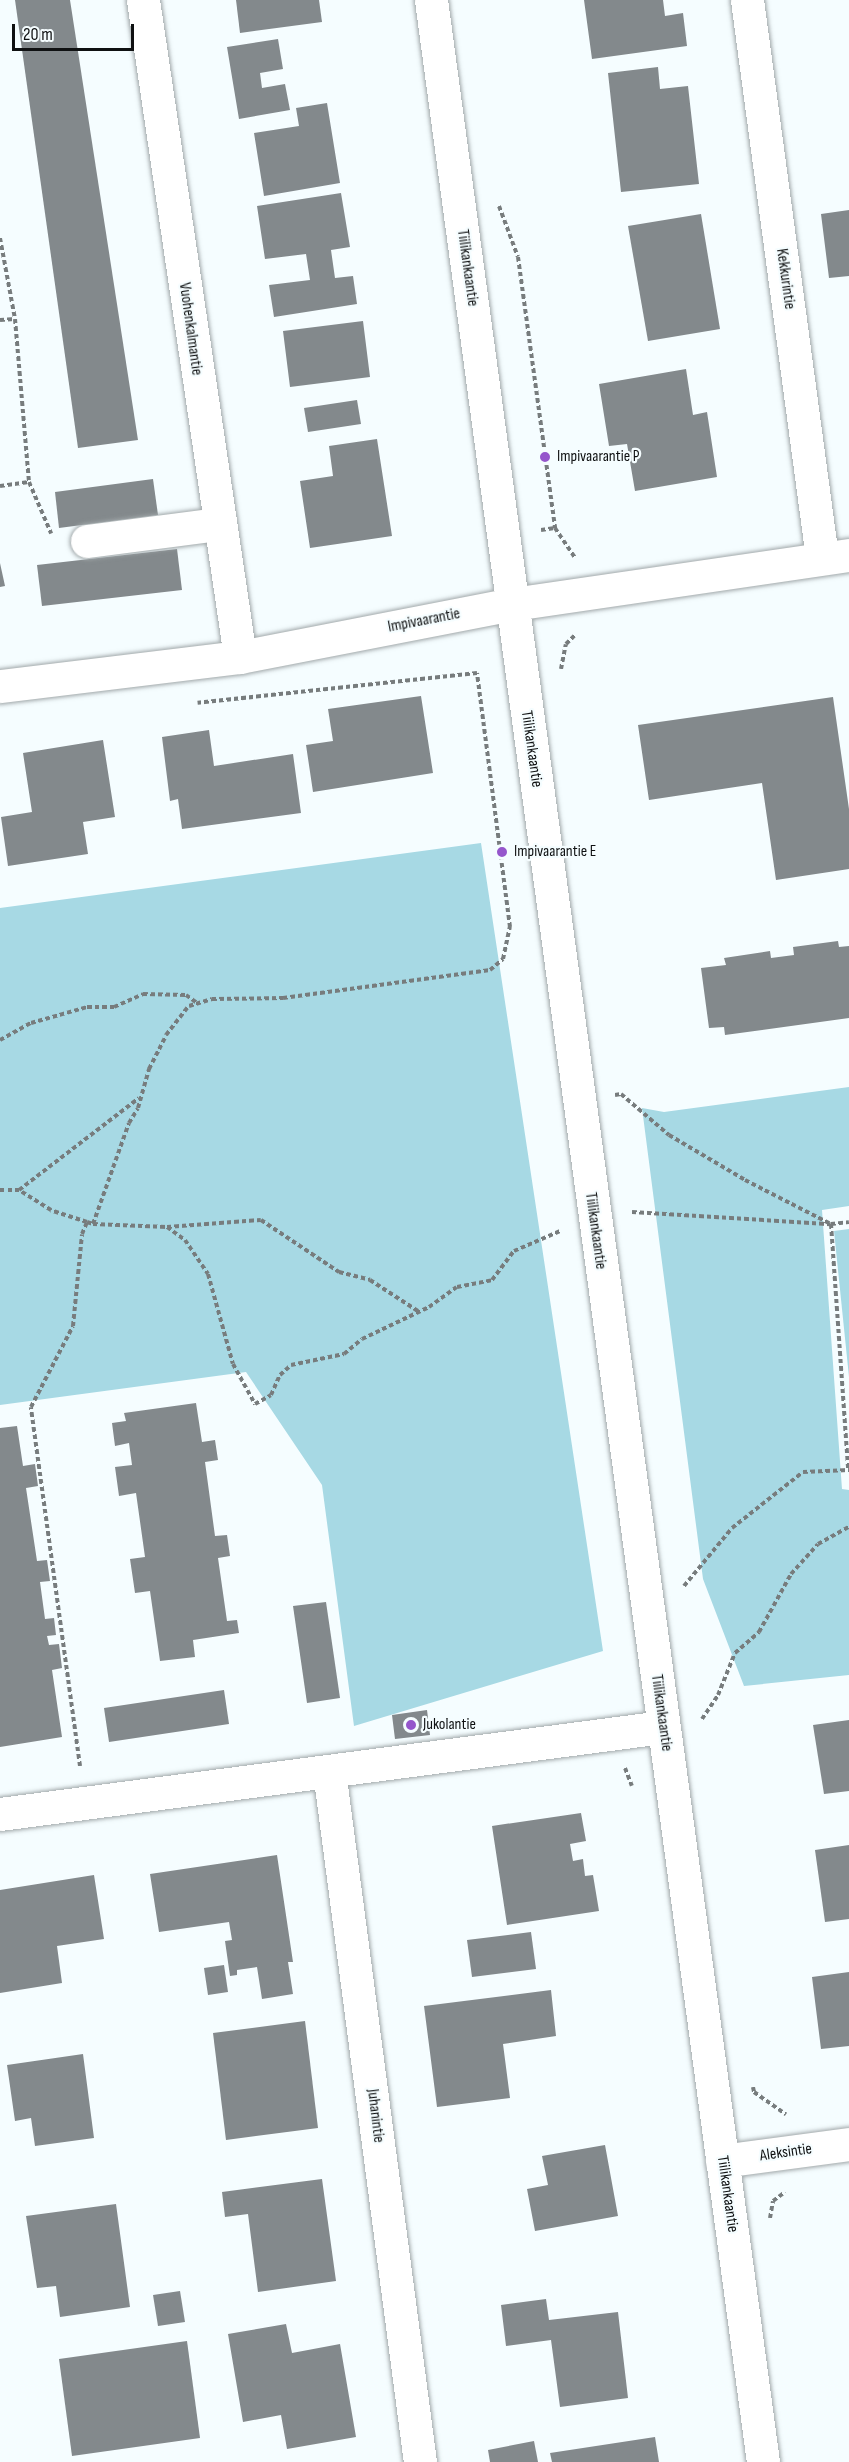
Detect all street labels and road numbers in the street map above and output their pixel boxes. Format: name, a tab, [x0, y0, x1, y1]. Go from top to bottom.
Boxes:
street label: Tiilikankaantie	[452, 228, 482, 308]
street label: Kekkurintie	[771, 247, 799, 311]
street label: Vuohenkalmantie	[174, 281, 206, 377]
street label: Impivaarantie	[386, 605, 462, 637]
street label: Tiilikankaantie	[516, 709, 546, 789]
street label: Tiilikankaantie	[580, 1191, 610, 1271]
street label: Tiilikankaantie	[646, 1673, 676, 1753]
street label: Juhanintie	[362, 2088, 388, 2144]
street label: Aleksintie	[759, 2140, 813, 2166]
street label: Tiilikankaantie	[712, 2154, 742, 2234]

